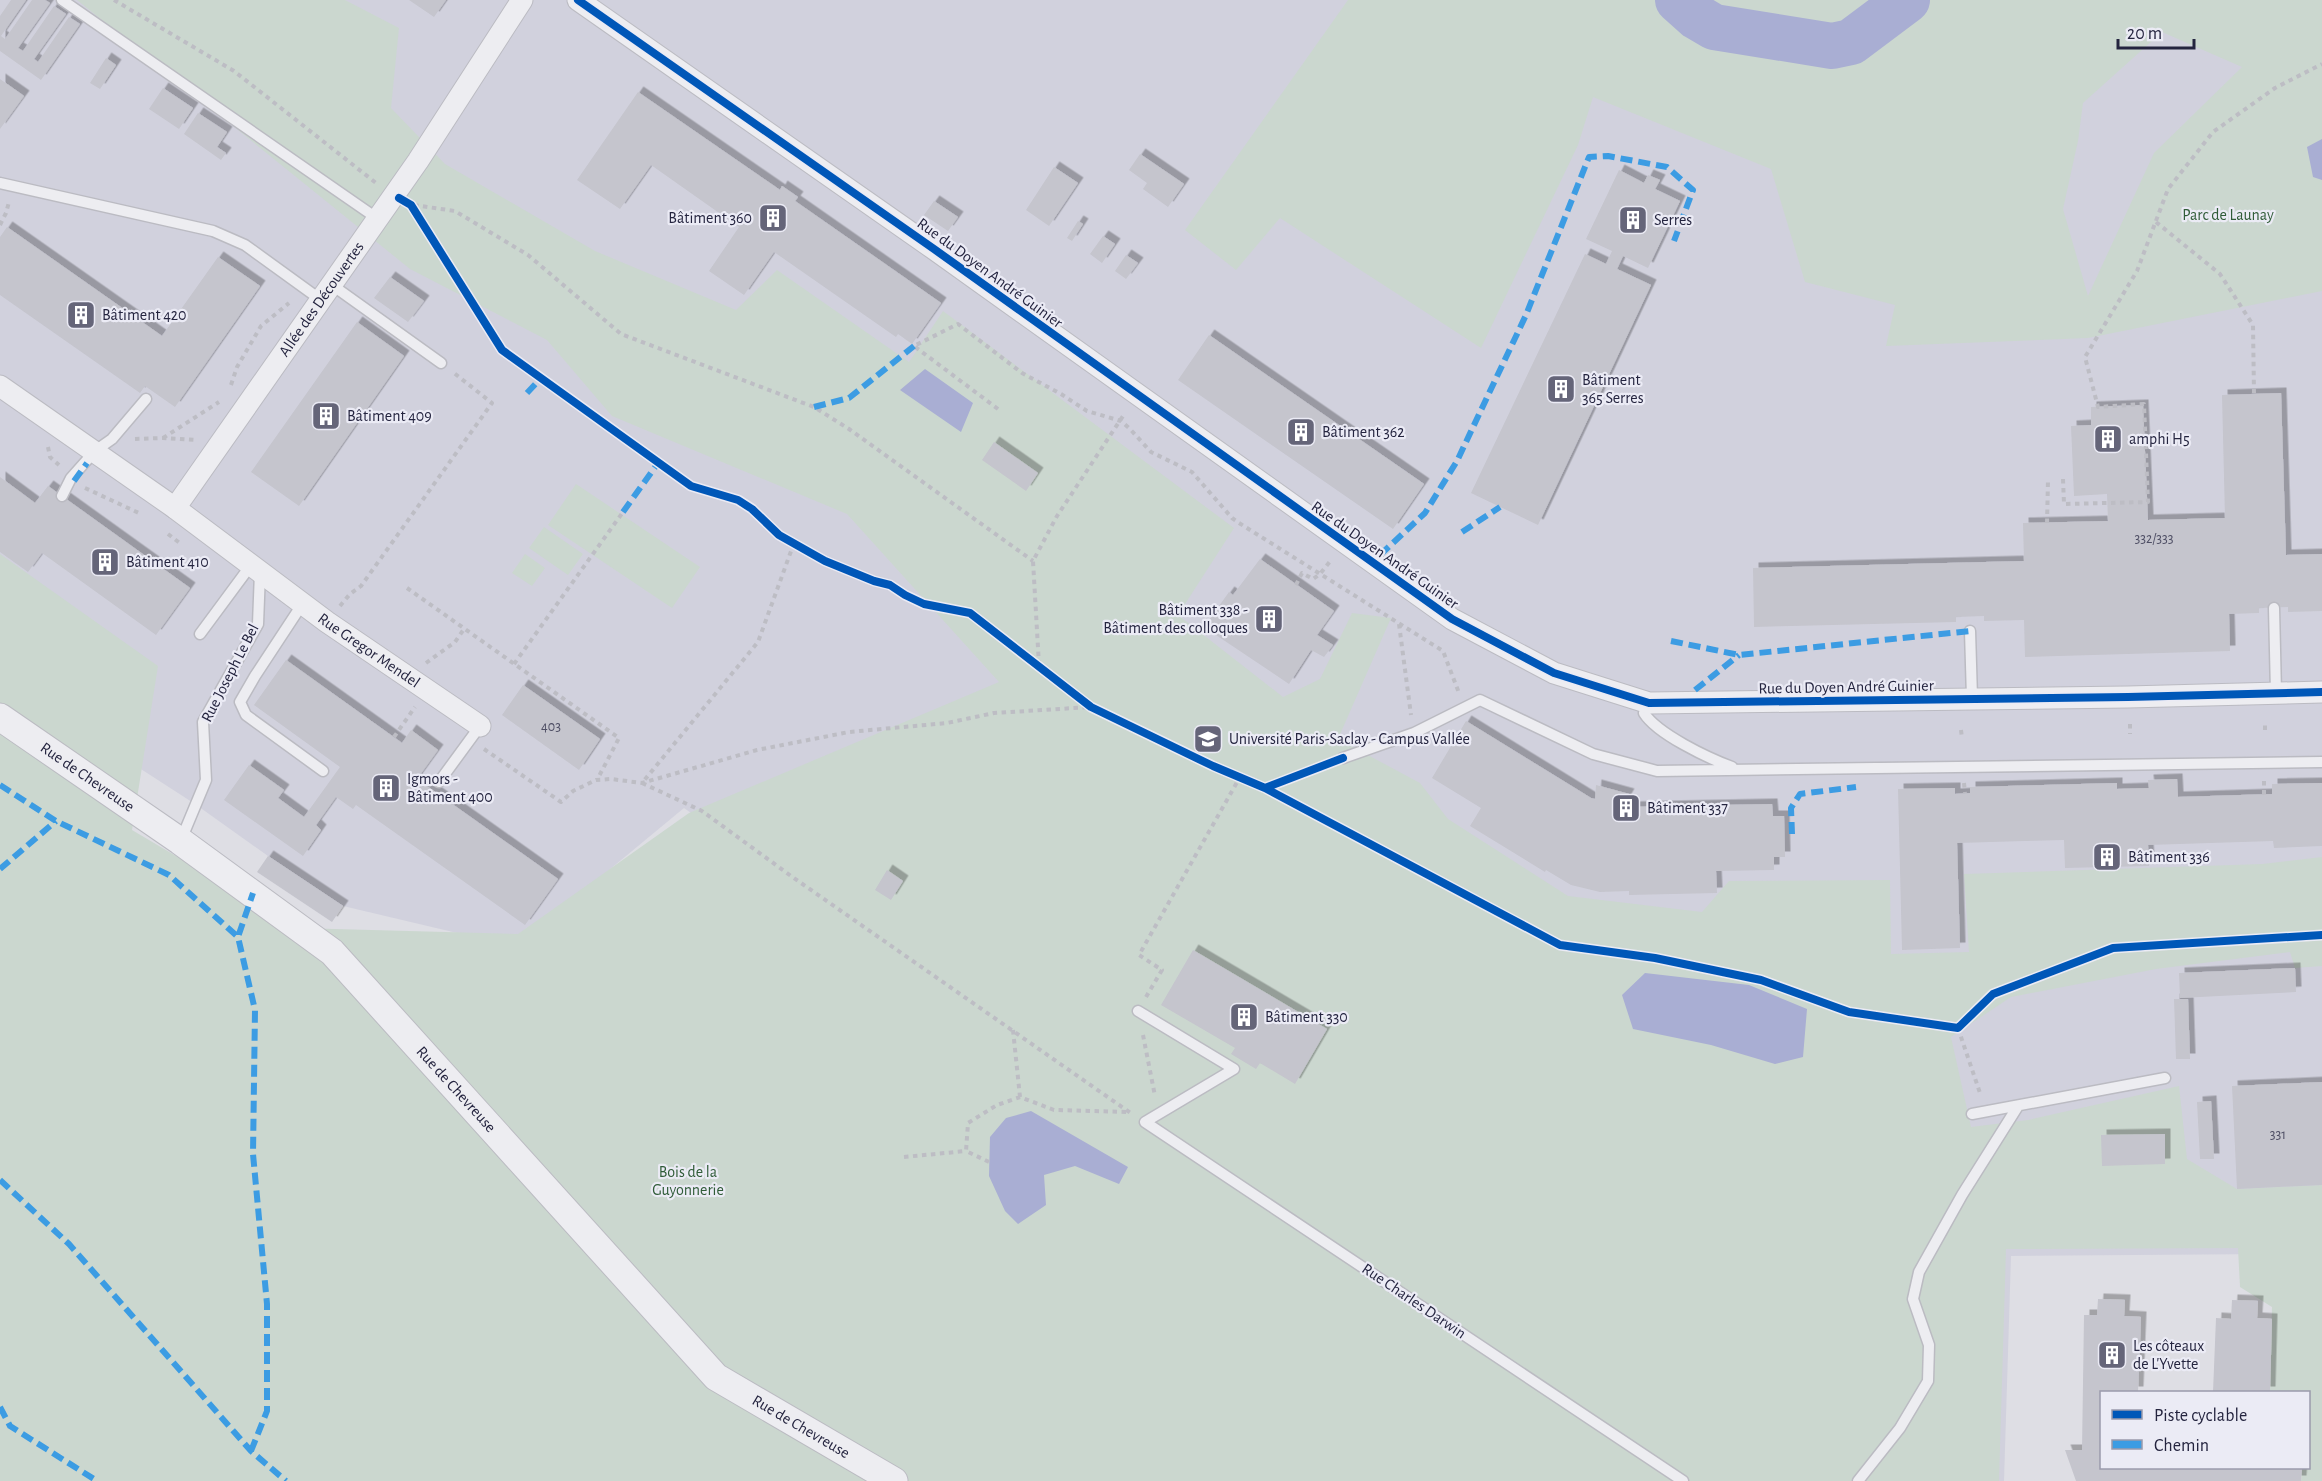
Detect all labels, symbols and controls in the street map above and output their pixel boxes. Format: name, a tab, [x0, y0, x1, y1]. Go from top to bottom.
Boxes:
scale bar	[2118, 12, 2194, 50]
text: 20 m	[2127, 25, 2162, 43]
building icon: Bâtiment 360	[757, 202, 789, 234]
building icon: Serres	[1617, 204, 1649, 236]
park label: Parc de Launay	[2182, 207, 2274, 224]
place label: Bâtiment 360	[668, 210, 752, 226]
place label: Serres	[1654, 212, 1692, 228]
street label: Rue du Doyen André Guinier	[914, 215, 1066, 332]
street label: Allée des Découvertes	[276, 239, 367, 359]
building icon: Bâtiment 420	[65, 299, 97, 331]
place label: Bâtiment 420	[102, 307, 187, 323]
place label: Bâtiment 365 Serres	[1582, 372, 1644, 406]
building icon: Bâtiment 365 Serres	[1545, 373, 1577, 405]
building icon: Bâtiment 409	[310, 400, 342, 432]
place label: Bâtiment 409	[347, 408, 432, 424]
building icon: Bâtiment 362	[1285, 416, 1317, 448]
building icon: amphi H5	[2092, 423, 2124, 455]
place label: Bâtiment 362	[1322, 424, 1405, 440]
place label: amphi H5	[2129, 431, 2190, 447]
street label: Rue du Doyen André Guinier	[1308, 498, 1462, 613]
house number: 332/333	[2134, 532, 2174, 546]
building icon: Bâtiment 410	[89, 546, 121, 578]
place label: Bâtiment 410	[126, 554, 209, 570]
place label: Bâtiment 338 - Bâtiment des colloques	[1103, 602, 1248, 636]
building icon: Bâtiment 338 - Bâtiment des colloques	[1253, 603, 1285, 635]
street label: Rue Gregor Mendel	[315, 610, 423, 691]
street label: Rue Joseph Le Bel	[198, 621, 262, 725]
street label: Rue du Doyen André Guinier	[1758, 677, 1935, 698]
house number: 403	[541, 720, 561, 734]
school or university icon: Université Paris-Saclay - Campus Vallée	[1192, 723, 1224, 755]
place label: Université Paris-Saclay - Campus Vallée	[1229, 731, 1470, 748]
street label: Rue de Chevreuse	[37, 739, 137, 815]
place label: Igmors - Bâtiment 400	[407, 771, 493, 805]
building icon: Igmors - Bâtiment 400	[370, 772, 402, 804]
building icon: Bâtiment 337	[1610, 792, 1642, 824]
place label: Bâtiment 337	[1647, 800, 1728, 816]
building icon: Bâtiment 336	[2091, 841, 2123, 873]
place label: Bâtiment 336	[2128, 849, 2210, 865]
building icon: Bâtiment 330	[1228, 1001, 1260, 1033]
place label: Bâtiment 330	[1265, 1009, 1348, 1025]
street label: Rue de Chevreuse	[413, 1043, 499, 1136]
house number: 331	[2270, 1128, 2286, 1142]
park label: Bois de la Guyonnerie	[652, 1164, 724, 1199]
street label: Rue Charles Darwin	[1359, 1260, 1469, 1342]
place label: Les côteaux de L'Yvette	[2133, 1338, 2204, 1372]
building icon: Les côteaux de L'Yvette	[2096, 1339, 2128, 1371]
legend	[2100, 1391, 2310, 1469]
street label: Rue de Chevreuse	[749, 1392, 852, 1461]
text: Piste cyclable	[2154, 1407, 2247, 1425]
text: Chemin	[2154, 1437, 2209, 1455]

